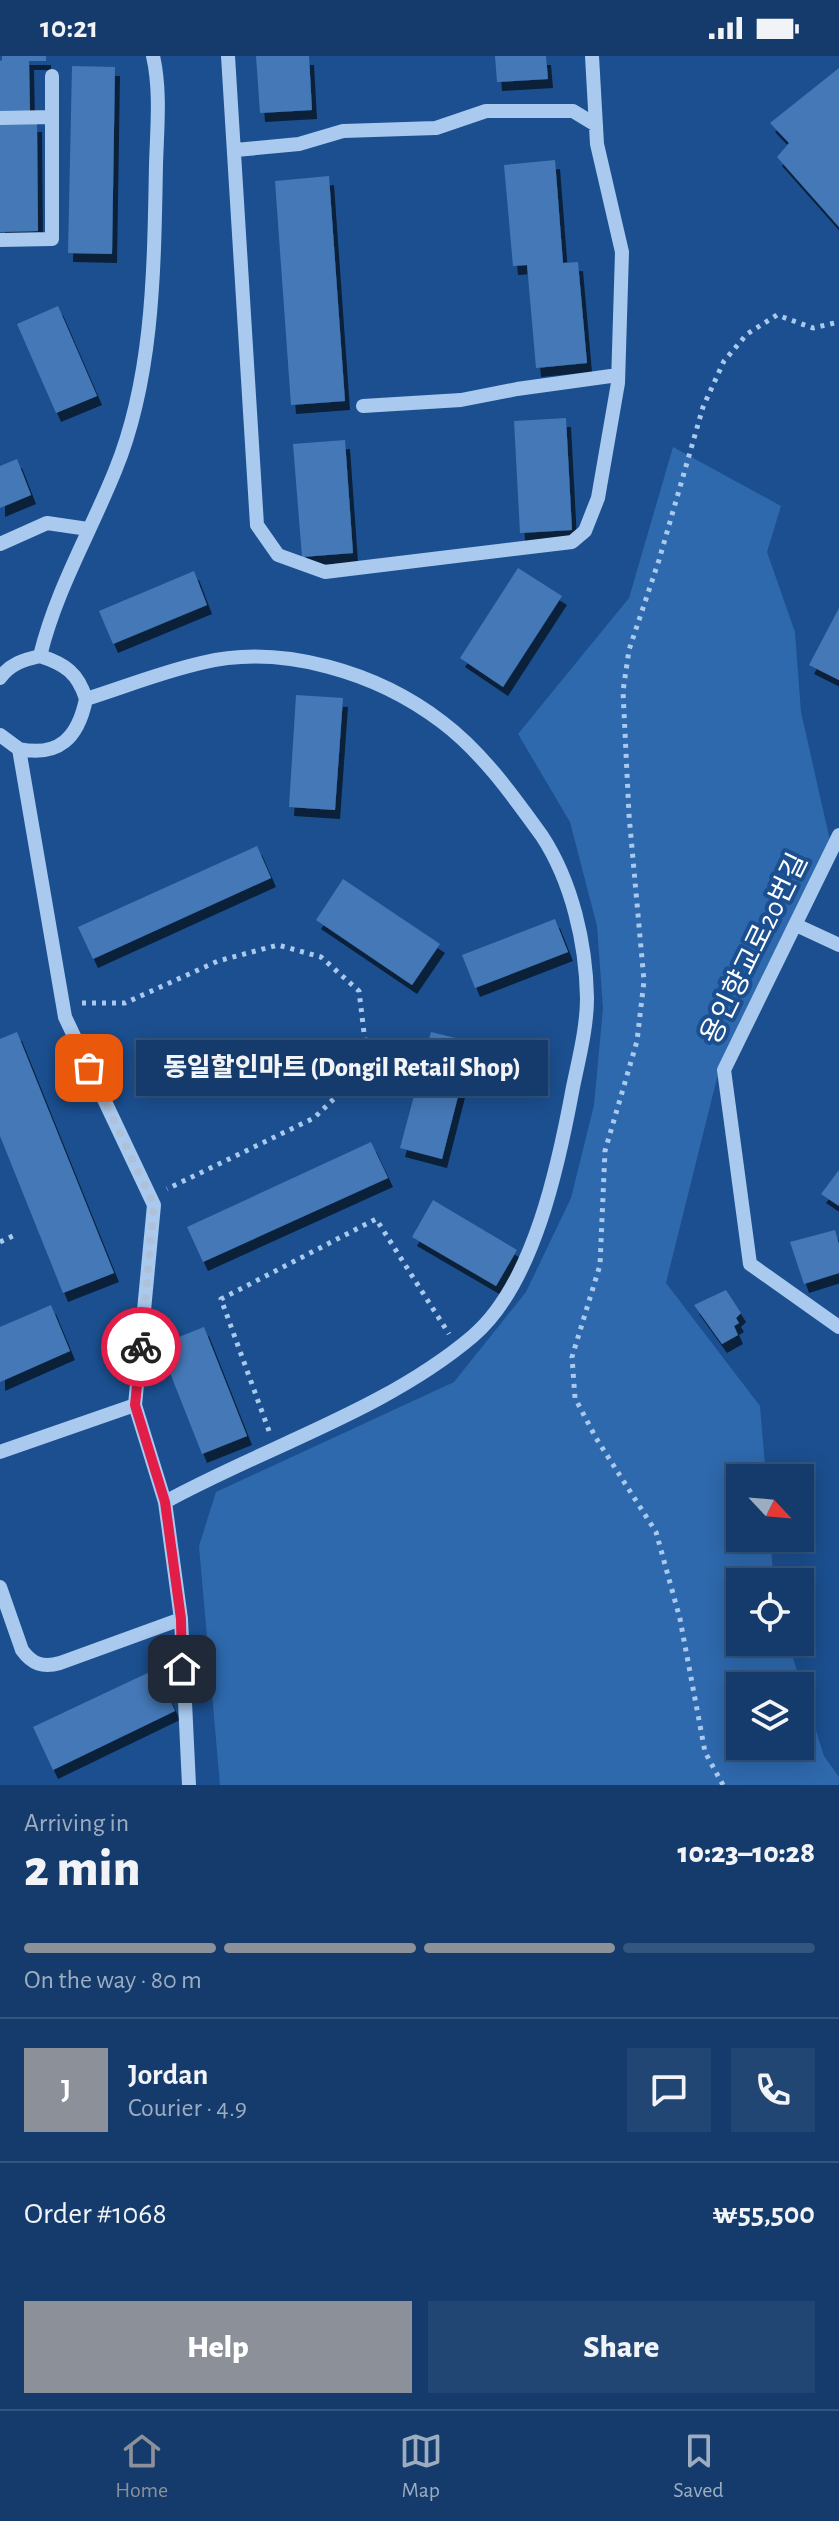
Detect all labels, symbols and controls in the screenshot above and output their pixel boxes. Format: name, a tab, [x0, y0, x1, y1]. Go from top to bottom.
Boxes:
text: 10:21	[40, 13, 98, 43]
street label: 용인향교로20번길	[695, 849, 813, 1049]
pin	[55, 1034, 123, 1102]
callout: 동일할인마트 (Dongil Retail Shop)	[137, 1040, 549, 1096]
icon: bag	[67, 1046, 111, 1090]
text: 동일할인마트 (Dongil Retail Shop)	[163, 1055, 521, 1081]
courier	[101, 1307, 181, 1387]
icon: bike	[119, 1325, 163, 1369]
north arrow	[726, 1464, 814, 1552]
map controls	[726, 1464, 814, 1760]
button: locate	[726, 1568, 814, 1656]
pin	[148, 1635, 216, 1703]
icon: home	[160, 1647, 204, 1691]
button: layers	[726, 1672, 814, 1760]
text: Arriving in	[24, 1810, 129, 1836]
text: 10:23–10:28	[678, 1838, 815, 1868]
text: 2 min	[24, 1843, 140, 1895]
text: On the way · 80 m	[24, 1967, 202, 1993]
button: chat	[627, 2048, 711, 2132]
button: phone	[731, 2048, 815, 2132]
text: Jordan	[128, 2060, 208, 2090]
text: J	[61, 2075, 71, 2105]
text: Courier · 4.9	[128, 2095, 247, 2121]
text: Order #1068	[24, 2199, 167, 2229]
text: ₩55,500	[712, 2199, 815, 2229]
button: Help	[24, 2301, 412, 2393]
button: Share	[428, 2301, 815, 2393]
tab: Home	[115, 2429, 168, 2503]
tab: Map	[399, 2429, 443, 2503]
tab: Saved	[673, 2429, 724, 2503]

